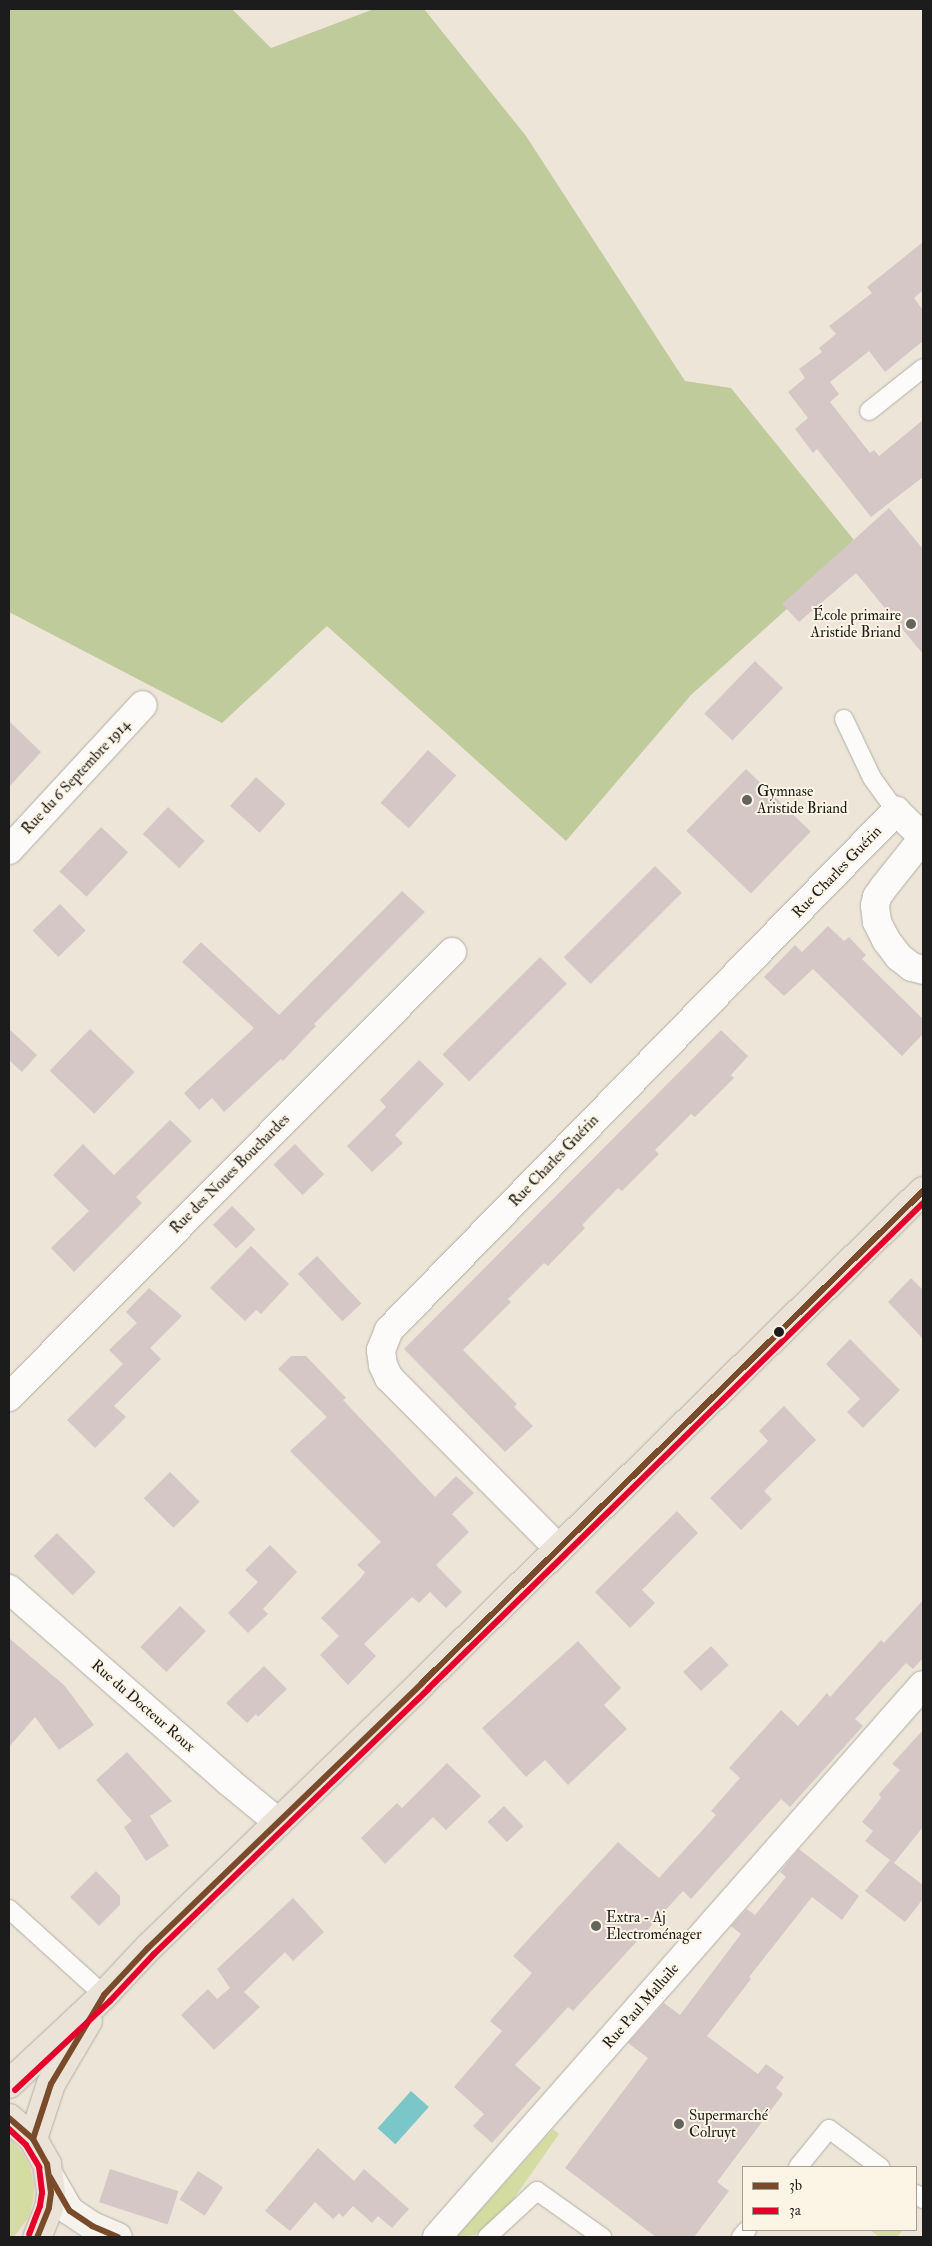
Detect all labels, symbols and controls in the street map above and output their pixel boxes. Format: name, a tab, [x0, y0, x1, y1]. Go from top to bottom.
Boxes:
place label: École primaire Aristide Briand	[811, 606, 901, 641]
marker: École primaire Aristide Briand	[905, 618, 917, 630]
street label: Rue du 6 Septembre 1914	[18, 716, 134, 838]
place label: Gymnase Aristide Briand	[757, 782, 847, 817]
marker: Gymnase Aristide Briand	[741, 794, 753, 806]
street label: Rue Charles Guérin	[789, 822, 885, 922]
street label: Rue des Noues Bouchardes	[167, 1111, 293, 1237]
street label: Rue Charles Guérin	[506, 1111, 602, 1211]
unlabelled marker	[774, 1327, 784, 1337]
street label: Rue du Docteur Roux	[87, 1656, 199, 1756]
place label: Extra - Aj Electroménager	[606, 1908, 702, 1943]
marker: Extra - Aj Electroménager	[590, 1920, 602, 1932]
street label: Rue Paul Malluile	[599, 1960, 683, 2052]
place label: Supermarché Colruyt	[689, 2106, 768, 2141]
marker: Supermarché Colruyt	[673, 2118, 685, 2130]
legend	[742, 2166, 917, 2231]
text: 3b	[789, 2176, 802, 2195]
text: 3a	[789, 2201, 801, 2220]

